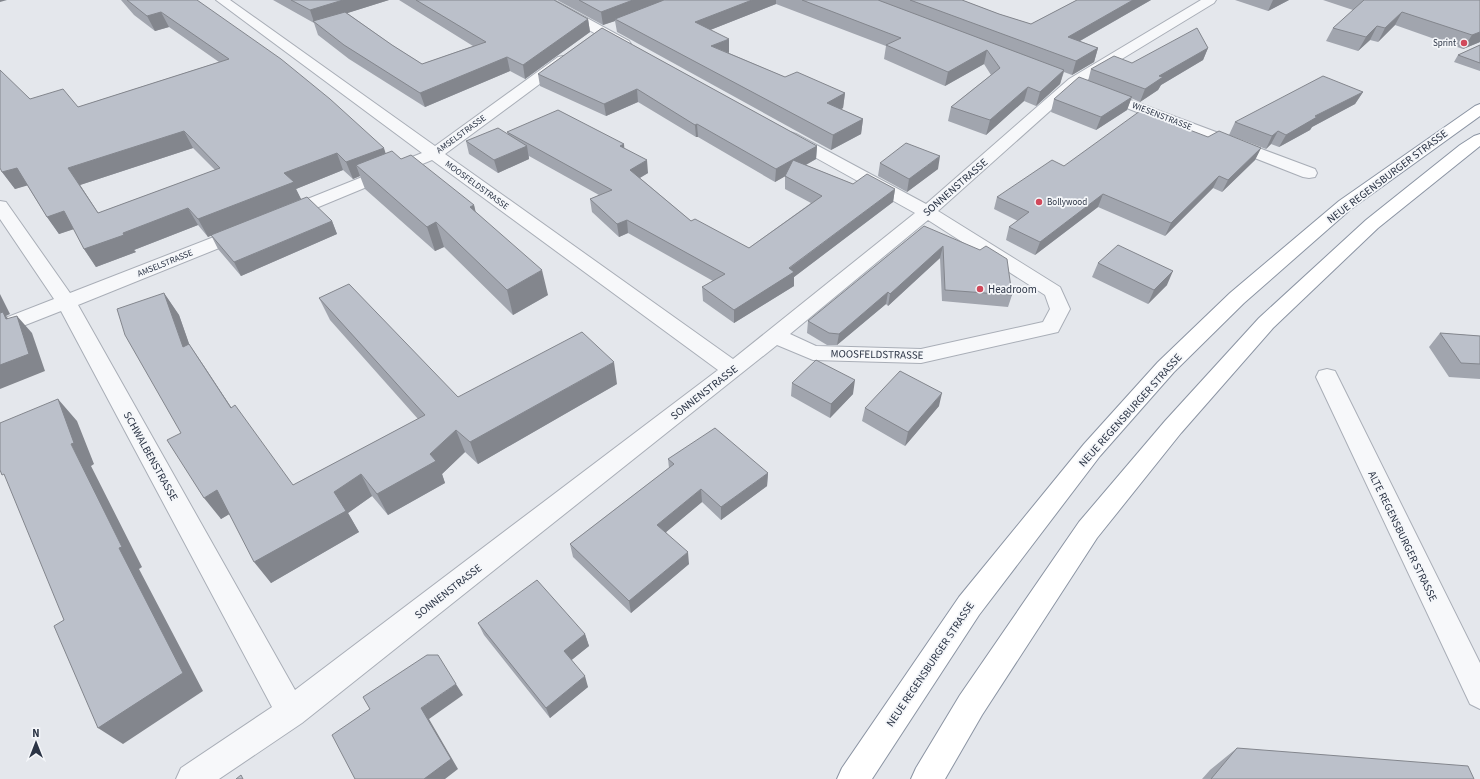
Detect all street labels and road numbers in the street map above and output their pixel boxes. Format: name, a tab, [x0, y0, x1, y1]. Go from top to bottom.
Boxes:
street label: WIESENSTRASSE	[1130, 99, 1194, 134]
street label: AMSELSTRASSE	[434, 112, 489, 157]
street label: NEUE REGENSBURGER STRASSE	[1324, 126, 1451, 227]
street label: SONNENSTRASSE	[920, 155, 991, 220]
street label: MOOSFELDSTRASSE	[442, 158, 511, 213]
street label: AMSELSTRASSE	[135, 246, 195, 281]
street label: MOOSFELDSTRASSE	[830, 346, 924, 363]
street label: NEUE REGENSBURGER STRASSE	[1075, 350, 1185, 470]
street label: SONNENSTRASSE	[668, 361, 741, 423]
street label: SCHWALBENSTRASSE	[120, 409, 181, 504]
street label: ALTE REGENSBURGER STRASSE	[1364, 468, 1441, 604]
street label: SONNENSTRASSE	[412, 560, 485, 622]
street label: NEUE REGENSBURGER STRASSE	[883, 599, 978, 730]

